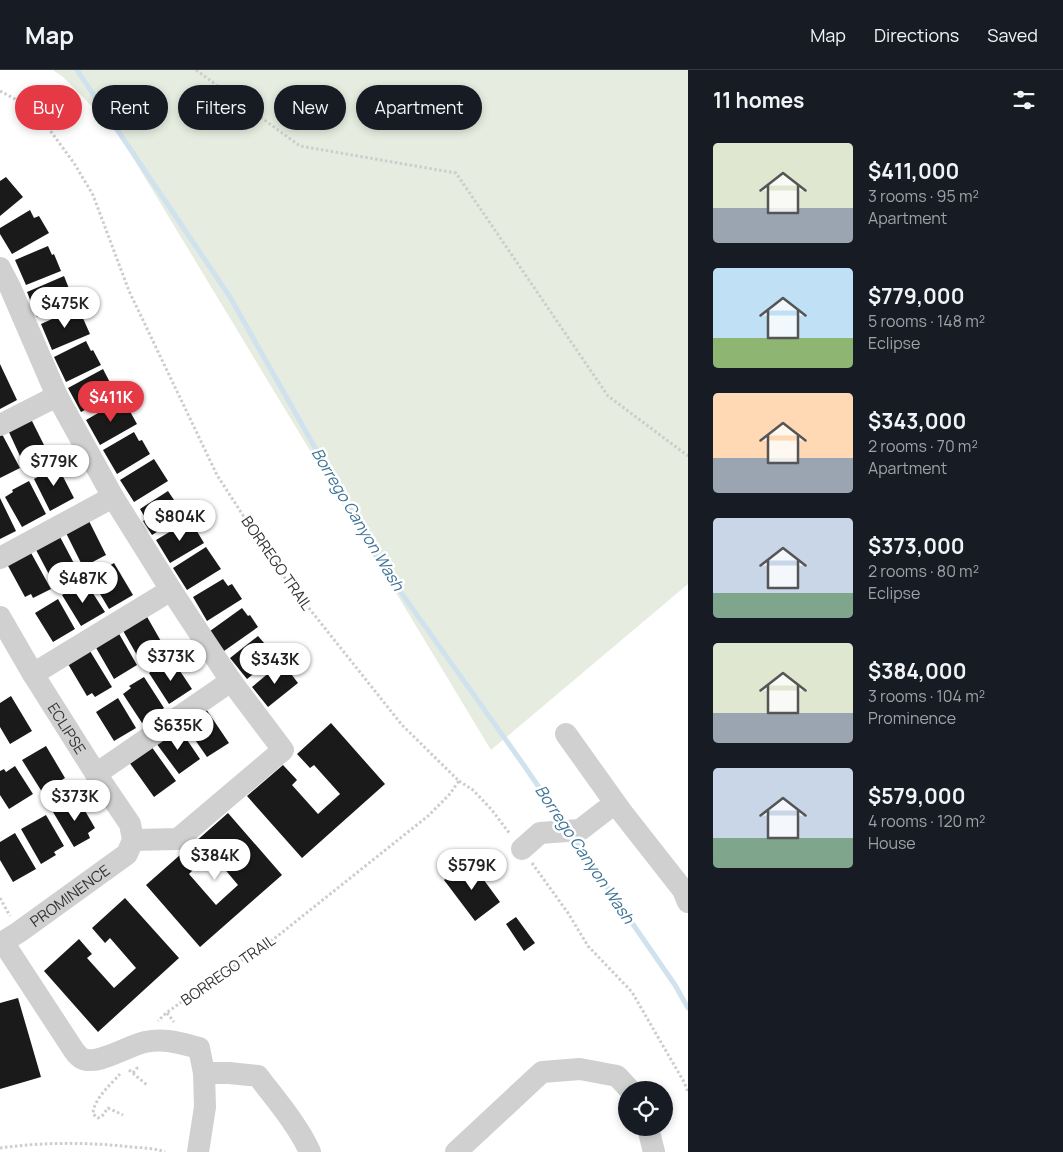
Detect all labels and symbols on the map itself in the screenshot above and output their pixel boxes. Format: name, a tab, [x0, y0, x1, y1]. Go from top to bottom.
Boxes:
pin: $475K	[30, 286, 100, 329]
pin: $411K	[76, 380, 146, 423]
water label: Borrego Canyon Wash	[307, 443, 410, 595]
pin: $779K	[19, 444, 89, 487]
pin: $804K	[145, 500, 215, 542]
street label: BORREGO TRAIL	[237, 512, 318, 615]
pin: $487K	[48, 562, 118, 604]
pin: $373K	[136, 640, 206, 682]
pin: $343K	[240, 642, 310, 685]
street label: ECLIPSE	[43, 699, 91, 758]
pin: $635K	[143, 708, 213, 751]
pin: $373K	[40, 780, 110, 822]
water label: Borrego Canyon Wash	[530, 780, 640, 928]
pin: $384K	[180, 838, 250, 881]
pin: $579K	[437, 848, 507, 891]
street label: PROMINENCE	[25, 859, 114, 931]
street label: BORREGO TRAIL	[177, 929, 280, 1010]

